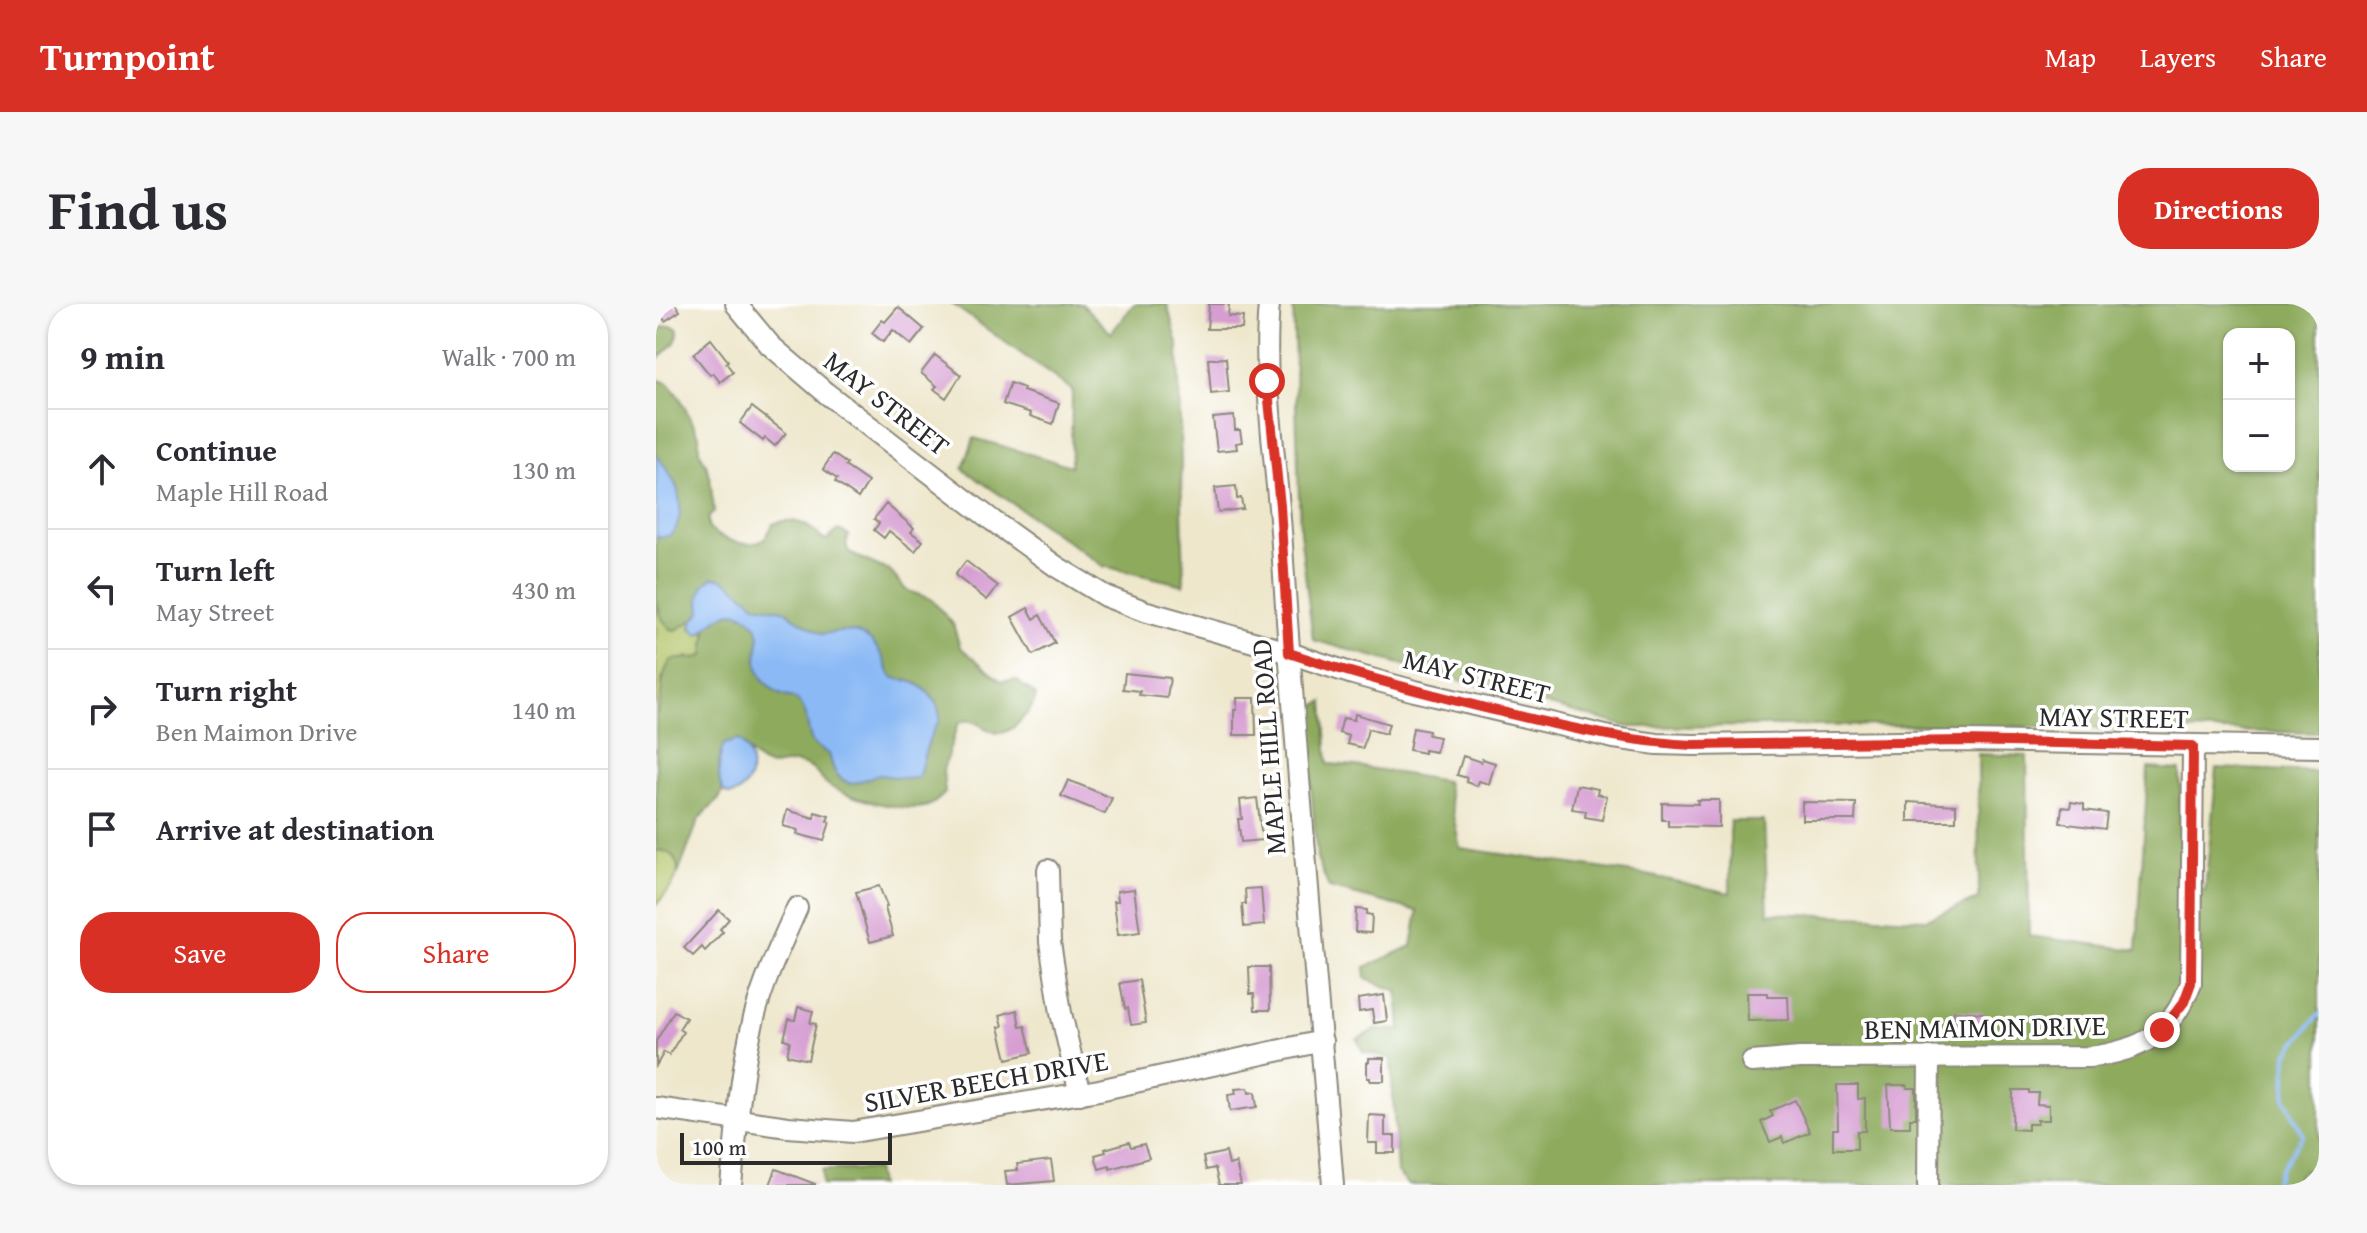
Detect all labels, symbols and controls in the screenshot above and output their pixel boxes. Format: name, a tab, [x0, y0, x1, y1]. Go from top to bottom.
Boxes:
text: Turnpoint	[40, 28, 215, 84]
text: Map	[2045, 36, 2096, 77]
text: Layers	[2140, 36, 2216, 77]
text: Share	[2260, 36, 2327, 77]
text: Find us	[48, 167, 228, 250]
button: Directions	[2118, 168, 2319, 249]
map controls	[2223, 328, 2295, 472]
button: +	[2223, 328, 2295, 400]
text: 9 min	[80, 332, 165, 381]
text: Walk · 700 m	[442, 337, 576, 376]
street label: MAY STREET	[816, 340, 959, 465]
route start	[1249, 363, 1285, 399]
button: −	[2223, 400, 2295, 472]
text: Continue	[156, 428, 277, 472]
icon: ahead	[80, 447, 124, 491]
text: 130 m	[511, 450, 576, 489]
text: Maple Hill Road	[156, 472, 328, 511]
text: Turn left	[156, 548, 275, 592]
icon: left	[80, 567, 124, 611]
text: 430 m	[511, 570, 576, 609]
text: May Street	[156, 592, 274, 631]
street label: MAY STREET	[1399, 637, 1555, 714]
street label: MAPLE HILL ROAD	[1240, 638, 1295, 856]
text: Turn right	[156, 668, 297, 712]
icon: right	[80, 687, 124, 731]
text: 140 m	[511, 690, 576, 729]
street label: MAY STREET	[2039, 695, 2190, 738]
text: Ben Maimon Drive	[156, 712, 357, 751]
icon: arrive	[80, 807, 124, 851]
text: Arrive at destination	[156, 807, 434, 851]
button: Save	[80, 912, 320, 993]
button: Share	[336, 912, 576, 993]
street label: BEN MAIMON DRIVE	[1864, 1004, 2106, 1049]
route end	[2144, 1012, 2180, 1048]
street label: SILVER BEECH DRIVE	[861, 1039, 1111, 1122]
scale bar	[680, 1129, 892, 1165]
text: 100 m	[692, 1131, 747, 1163]

